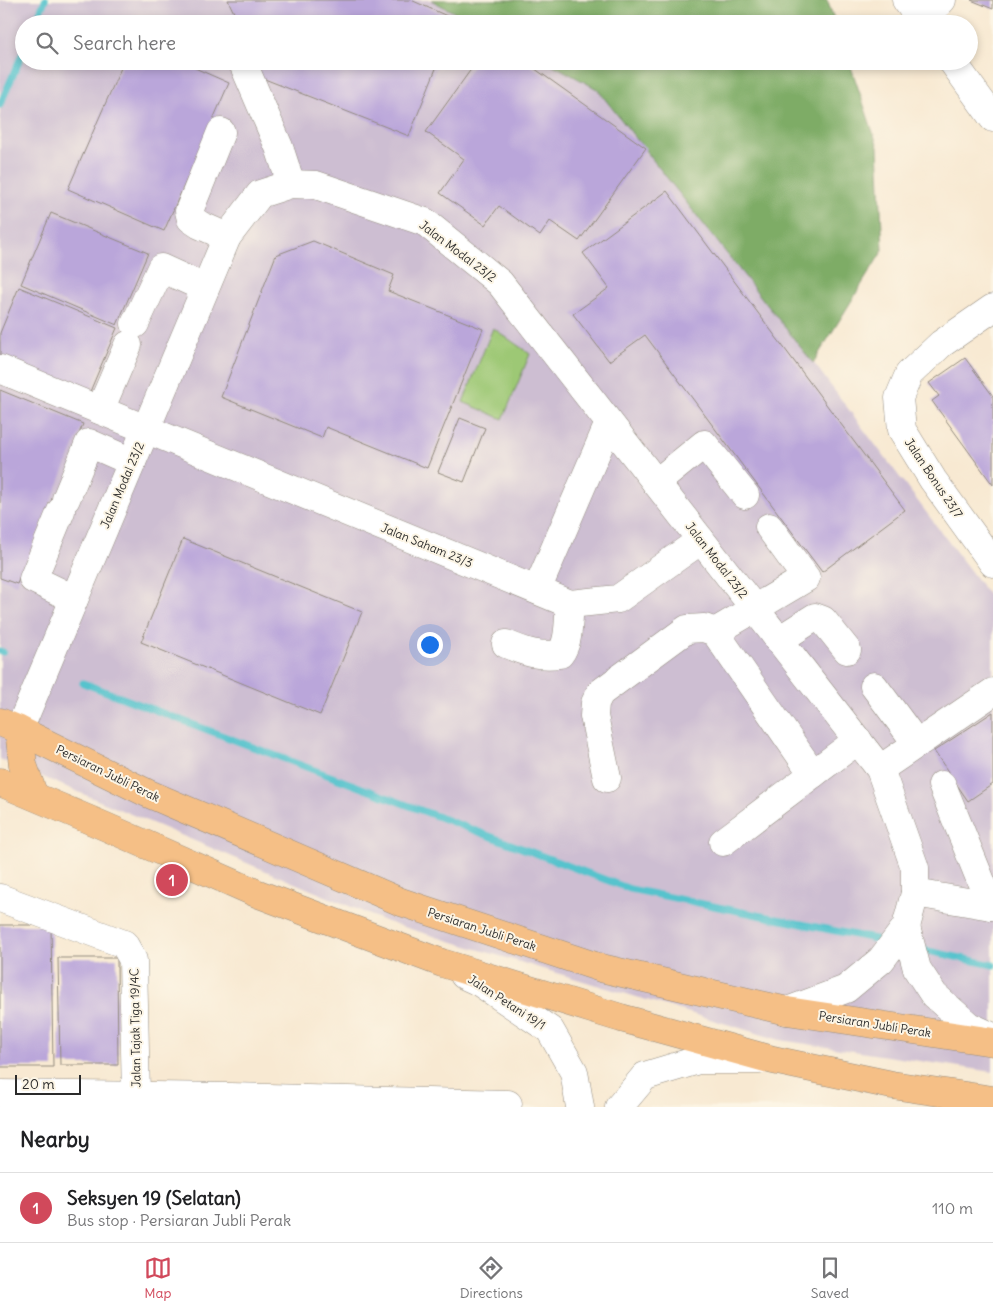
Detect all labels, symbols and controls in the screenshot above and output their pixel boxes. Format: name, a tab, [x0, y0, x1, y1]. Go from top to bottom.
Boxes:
search box	[15, 15, 978, 70]
icon: search	[33, 29, 61, 57]
text: Search here	[73, 31, 176, 55]
street label: Jalan Modal 23/2	[417, 217, 500, 285]
street label: Jalan Bonus 23/7	[902, 435, 966, 521]
street label: Jalan Modal 23/2	[97, 439, 147, 530]
street label: Jalan Modal 23/2	[683, 519, 752, 601]
street label: Jalan Saham 23/3	[379, 520, 475, 570]
your location	[417, 632, 443, 658]
street label: Persiaran Jubli Perak	[54, 741, 162, 805]
pin: 1	[156, 861, 188, 899]
street label: Persiaran Jubli Perak	[426, 904, 538, 954]
street label: Jalan Tajak Tiga 19/4C	[126, 968, 144, 1088]
street label: Jalan Petani 19/1	[465, 971, 549, 1033]
street label: Persiaran Jubli Perak	[818, 1008, 932, 1040]
scale bar	[15, 1072, 81, 1095]
text: 20 m	[22, 1075, 55, 1093]
text: Nearby	[20, 1126, 90, 1153]
text: Seksyen 19 (Selatan)	[67, 1186, 241, 1210]
text: 1	[33, 1198, 39, 1218]
text: 110 m	[932, 1198, 973, 1218]
text: Bus stop · Persiaran Jubli Perak	[67, 1210, 291, 1230]
tab: Map	[144, 1254, 172, 1302]
tab: Directions	[460, 1254, 523, 1302]
tab: Saved	[811, 1254, 849, 1302]

